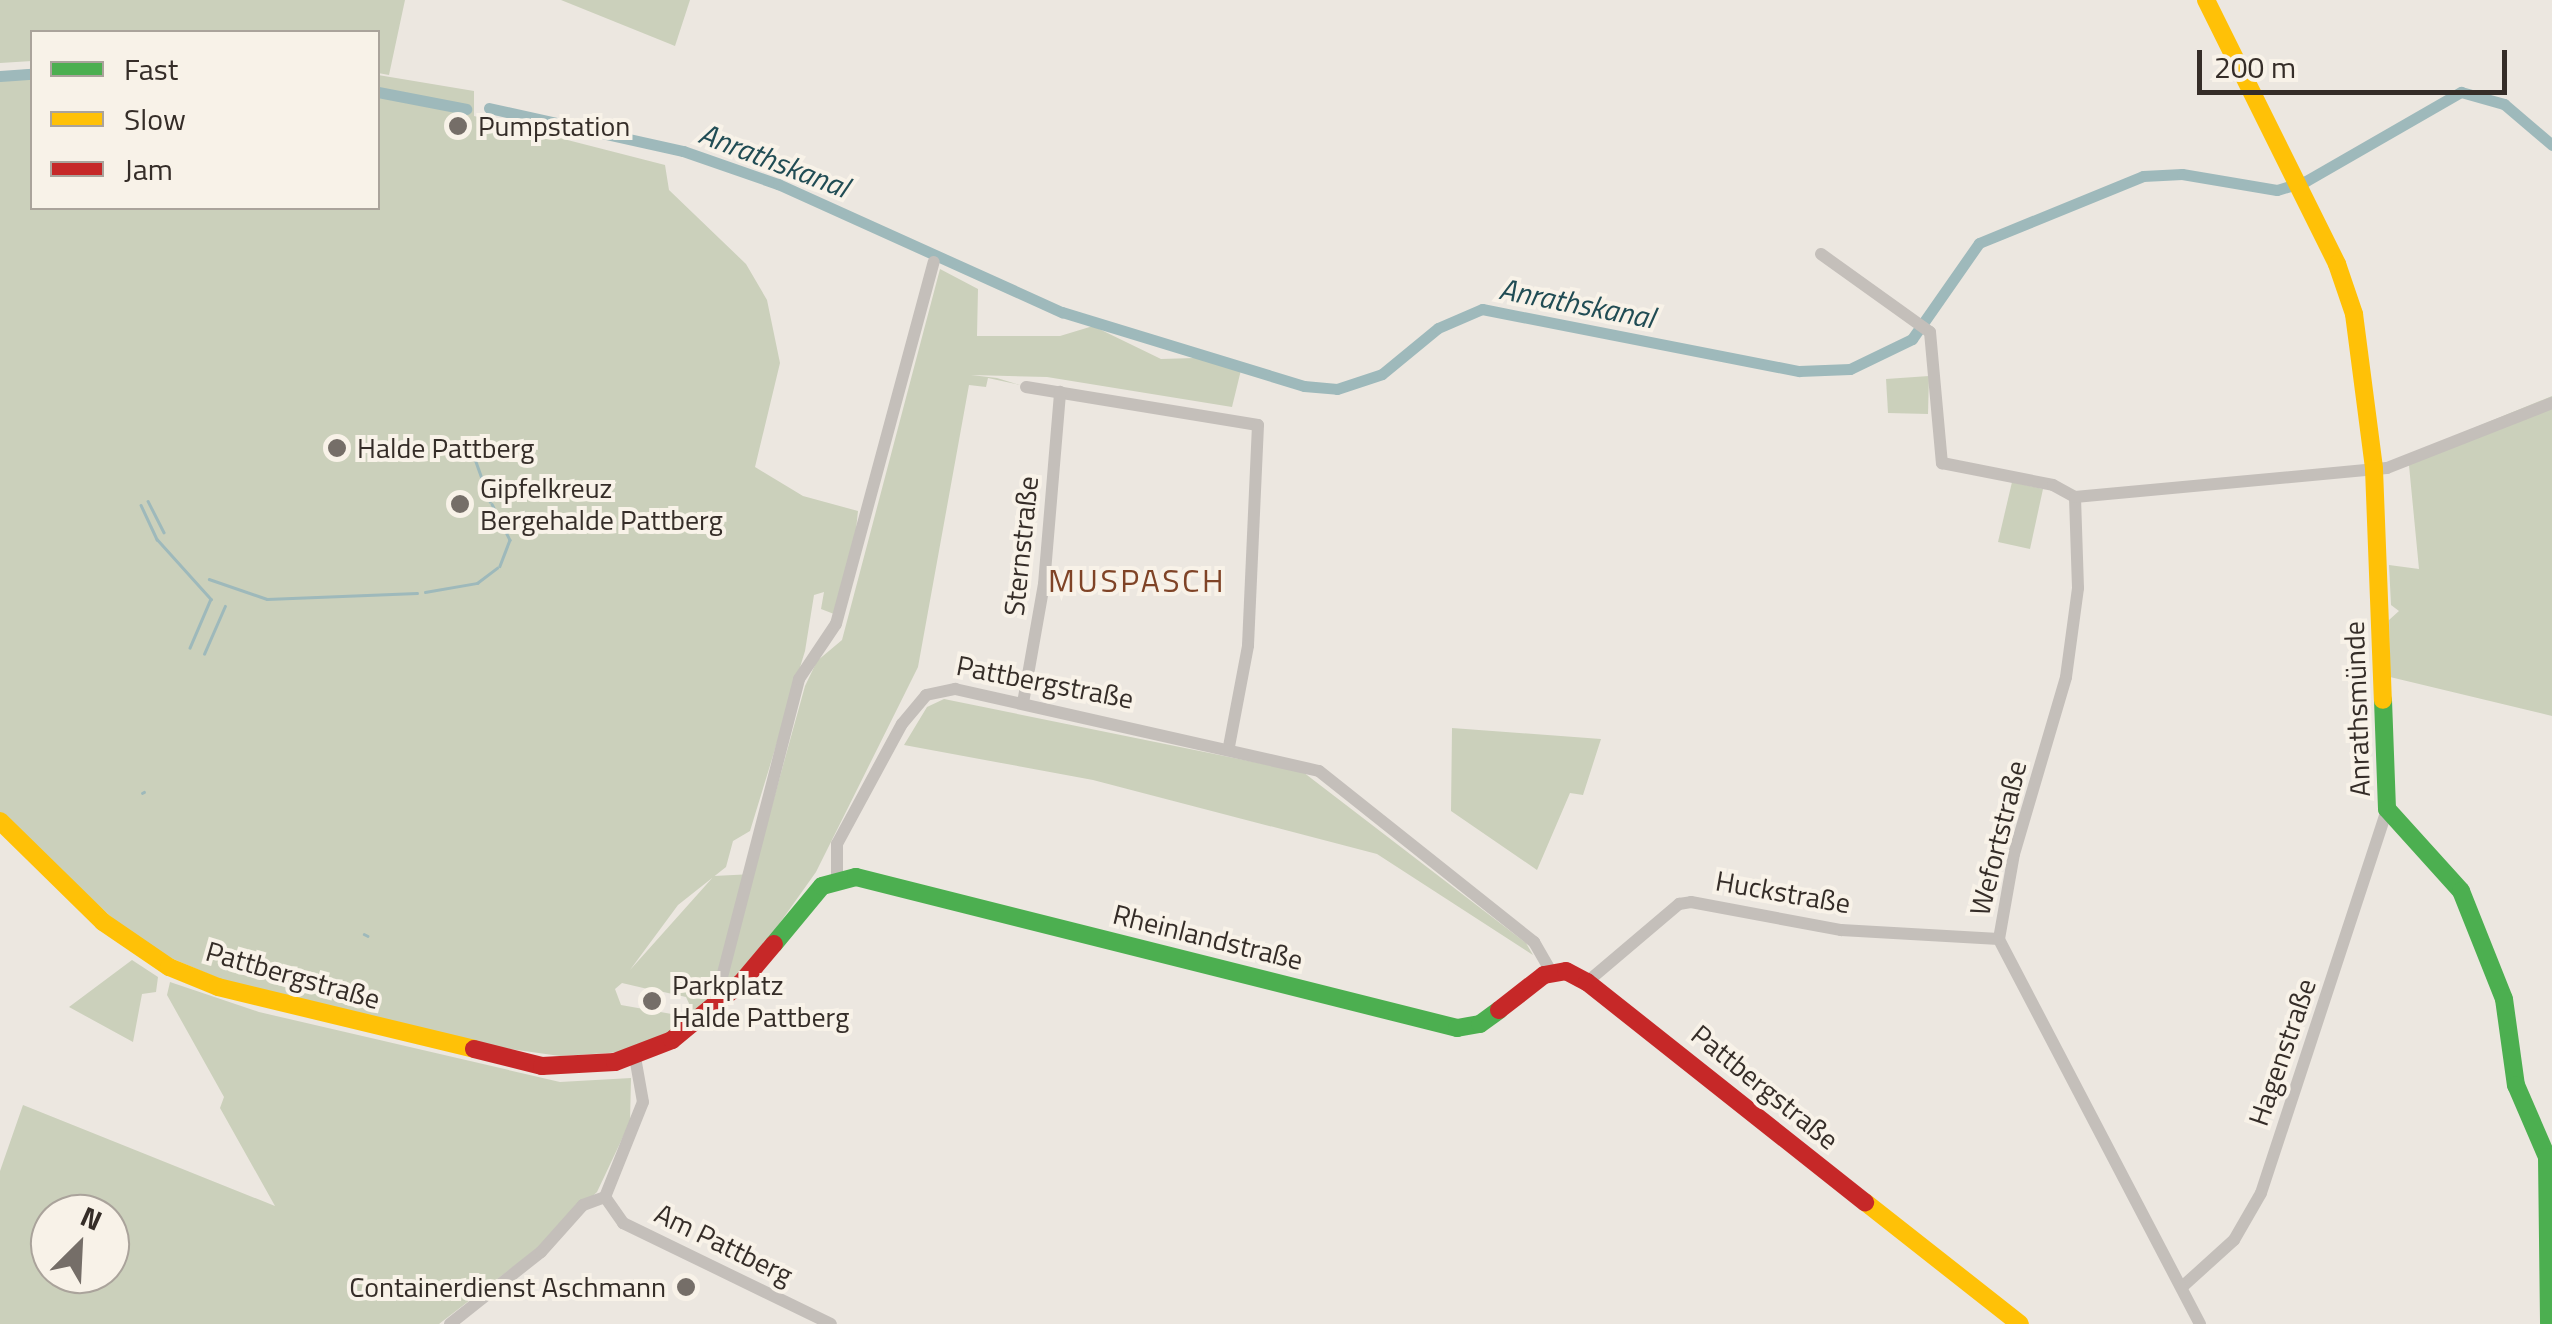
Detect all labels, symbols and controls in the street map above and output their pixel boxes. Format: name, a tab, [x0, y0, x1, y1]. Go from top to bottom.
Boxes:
legend	[30, 30, 380, 210]
scale bar	[2202, 30, 2512, 92]
text: 200 m	[2214, 44, 2296, 90]
text: Fast	[124, 46, 178, 92]
text: Slow	[124, 96, 186, 142]
place label: Pumpstation	[478, 109, 630, 143]
marker: Pumpstation	[447, 115, 469, 137]
water label: Anrathskanal	[694, 115, 854, 205]
text: Jam	[124, 146, 173, 192]
water label: Anrathskanal	[1496, 270, 1658, 336]
place label: Halde Pattberg	[357, 431, 534, 465]
marker: Halde Pattberg	[326, 437, 348, 459]
place label: Gipfelkreuz Bergehalde Pattberg	[480, 471, 723, 537]
street label: Sternstraße	[997, 474, 1045, 618]
marker: Gipfelkreuz Bergehalde Pattberg	[449, 493, 471, 515]
district label: MUSPASCH	[1048, 561, 1226, 599]
street label: Anrathsmünde	[2337, 621, 2377, 797]
street label: Pattbergstraße	[954, 648, 1136, 716]
street label: Wefortstraße	[1963, 757, 2033, 919]
street label: Huckstraße	[1713, 864, 1853, 920]
street label: Rheinlandstraße	[1109, 897, 1307, 977]
street label: Pattbergstraße	[202, 934, 384, 1016]
place label: Parkplatz Halde Pattberg	[672, 968, 849, 1034]
street label: Hagenstraße	[2241, 974, 2323, 1130]
marker: Parkplatz Halde Pattberg	[641, 990, 663, 1012]
street label: Pattbergstraße	[1685, 1017, 1845, 1157]
north arrow	[30, 1194, 130, 1294]
text: N	[74, 1194, 109, 1242]
street label: Am Pattberg	[650, 1196, 798, 1292]
place label: Containerdienst Aschmann	[349, 1270, 666, 1304]
marker: Containerdienst Aschmann	[675, 1276, 697, 1298]

